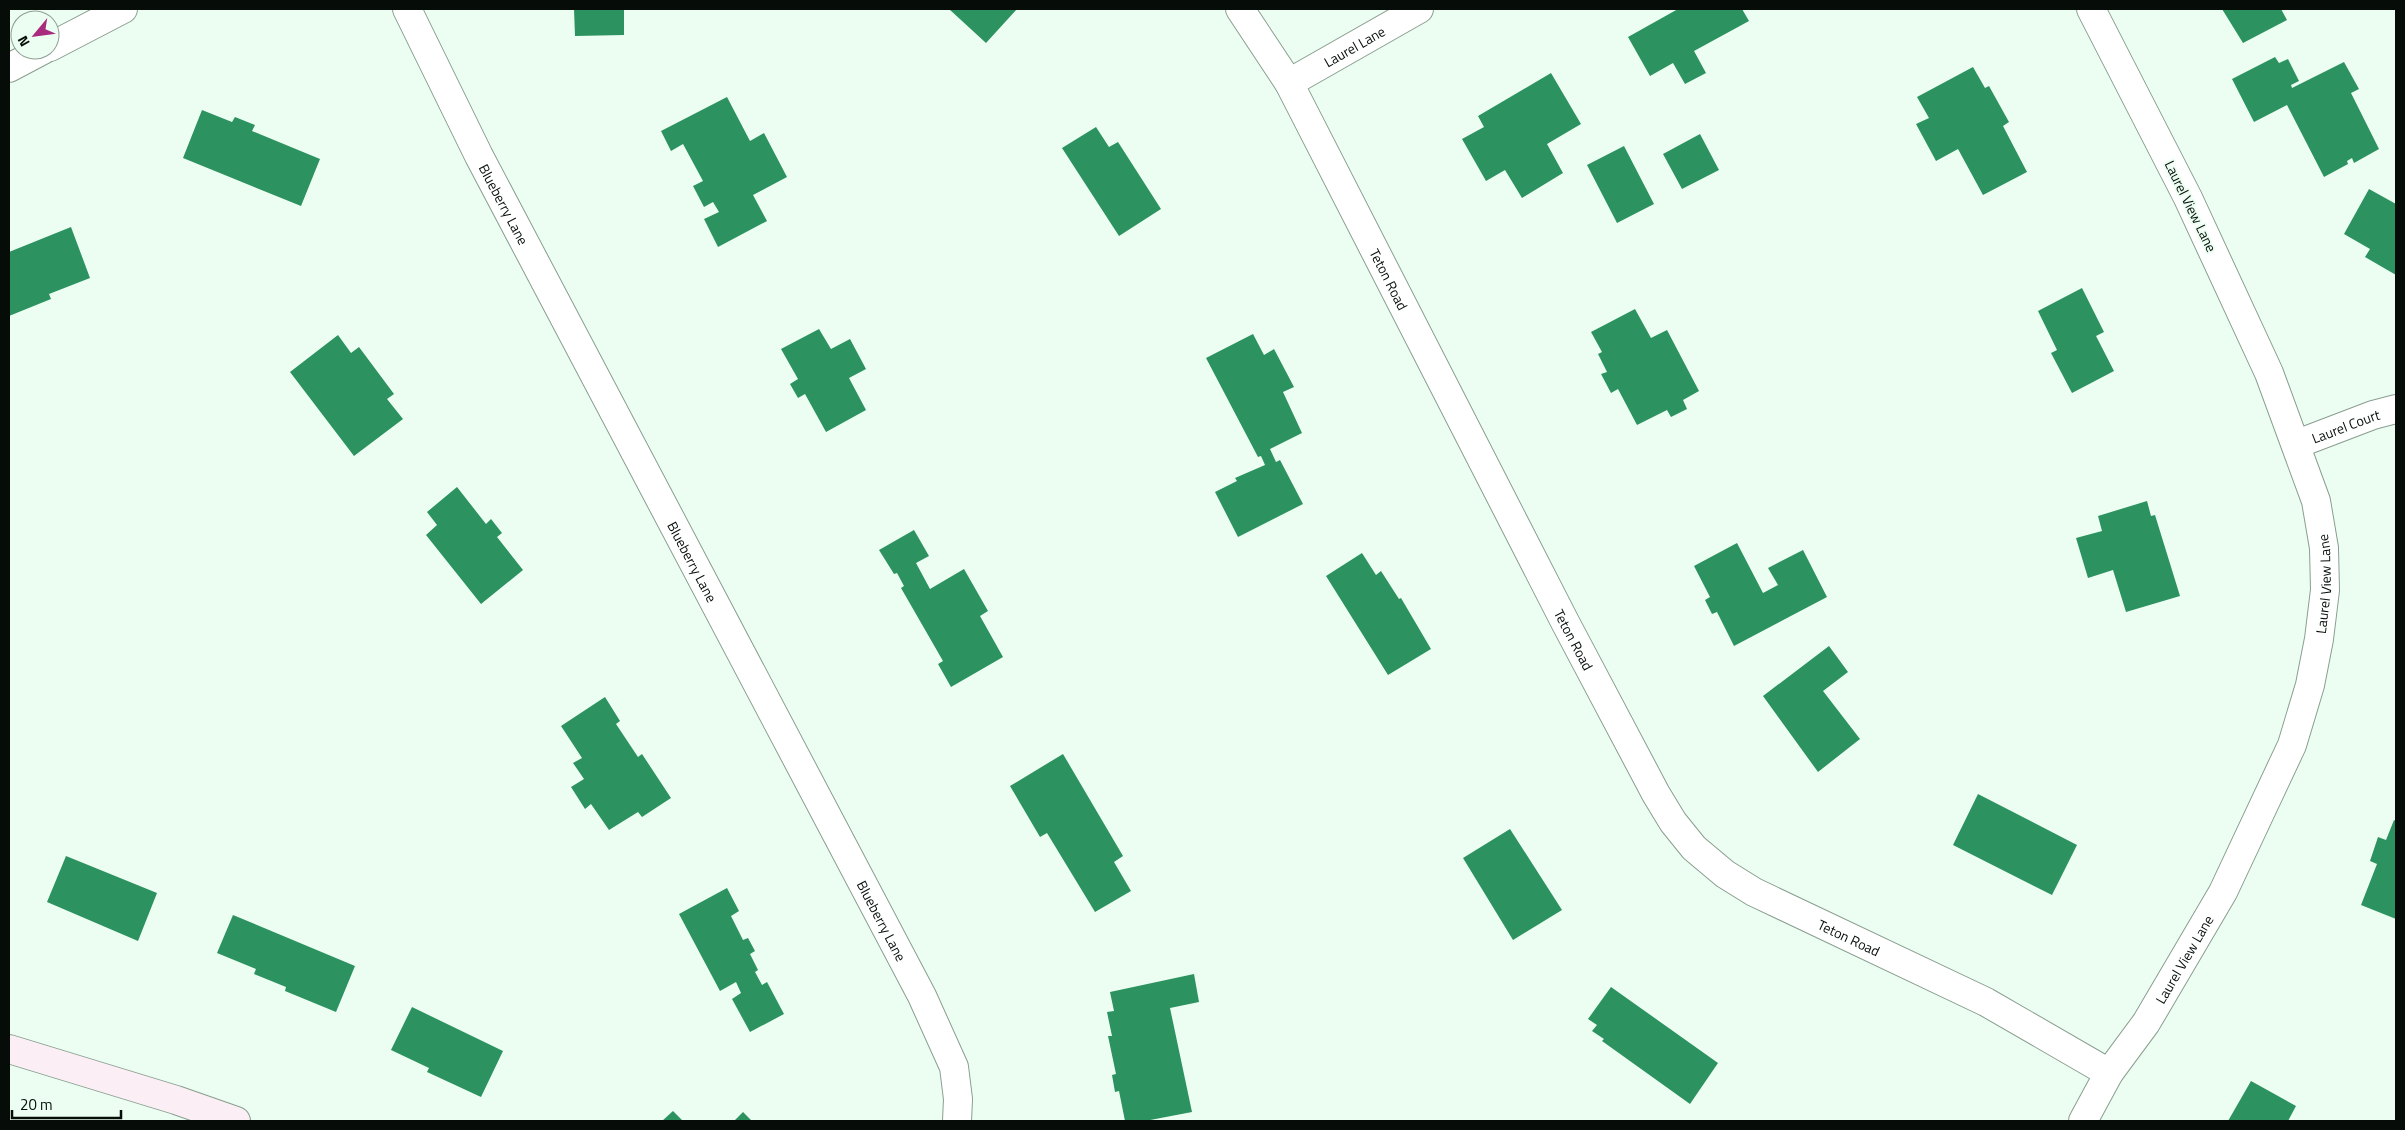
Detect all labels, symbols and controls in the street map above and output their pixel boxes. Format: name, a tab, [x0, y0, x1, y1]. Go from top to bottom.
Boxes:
north arrow	[10, 10, 60, 60]
street label: Laurel Lane	[1320, 20, 1389, 72]
text: N	[12, 32, 35, 51]
street label: Laurel View Lane	[2160, 157, 2222, 255]
street label: Blueberry Lane	[474, 160, 534, 248]
street label: Teton Road	[1365, 245, 1414, 313]
street label: Laurel Court	[2308, 403, 2382, 448]
street label: Blueberry Lane	[663, 517, 723, 606]
street label: Laurel View Lane	[2309, 533, 2336, 635]
street label: Teton Road	[1549, 605, 1599, 674]
street label: Blueberry Lane	[852, 876, 912, 965]
street label: Laurel View Lane	[2149, 911, 2218, 1007]
street label: Teton Road	[1815, 913, 1884, 961]
scale bar	[12, 1088, 121, 1120]
text: 20 m	[20, 1093, 53, 1116]

